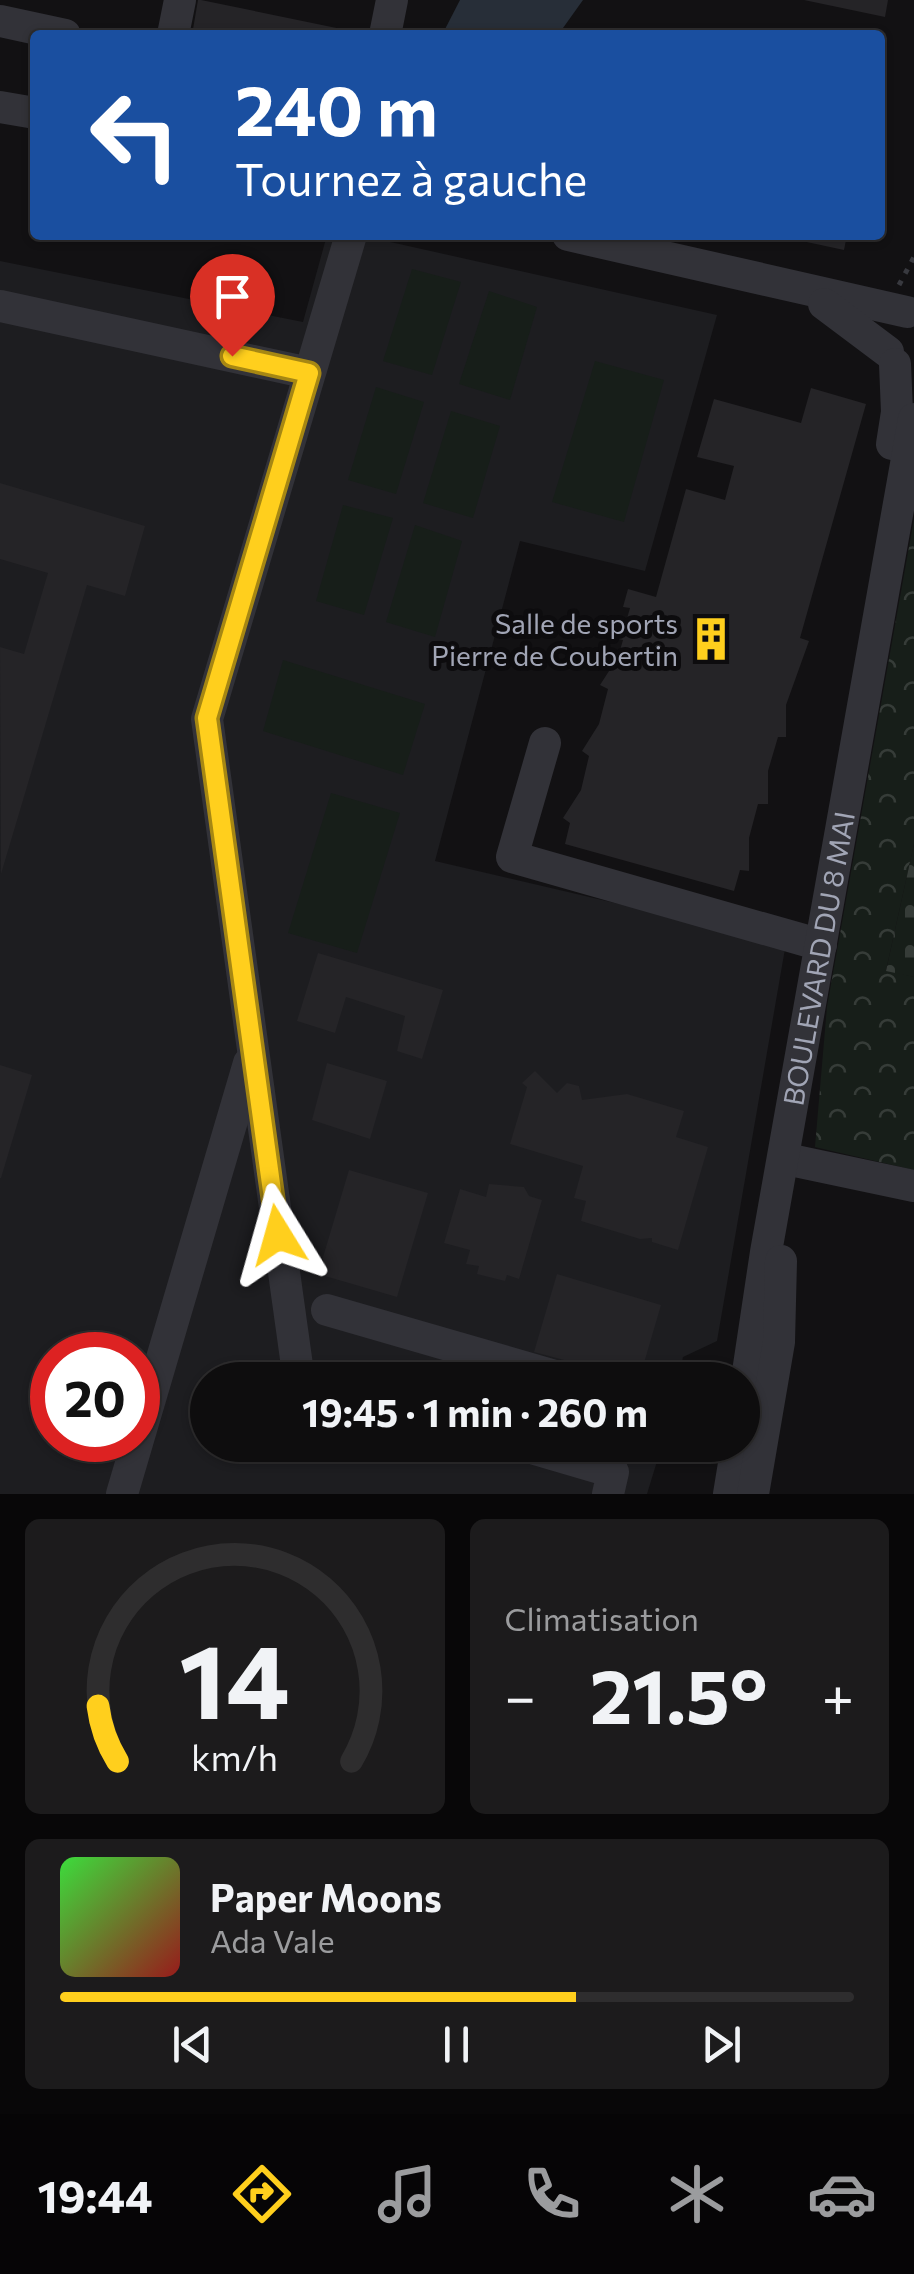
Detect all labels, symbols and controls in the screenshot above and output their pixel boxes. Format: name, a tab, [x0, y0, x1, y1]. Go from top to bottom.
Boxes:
text: 240 m	[235, 65, 438, 150]
icon: left	[70, 70, 200, 200]
text: Tournez à gauche	[235, 150, 587, 205]
pin	[190, 254, 275, 357]
icon: arrive	[205, 269, 260, 324]
place label: Salle de sports Pierre de Coubertin	[431, 606, 678, 672]
building icon: Salle de sports Pierre de Coubertin	[687, 615, 735, 663]
street label: BOULEVARD DU 8 MAI	[775, 809, 861, 1108]
position arrow	[226, 1183, 330, 1287]
speed limit sign: 20	[30, 1332, 160, 1462]
text: 19:45 · 1 min · 260 m	[302, 1388, 648, 1435]
text: Climatisation	[505, 1598, 699, 1638]
text: 14	[179, 1613, 290, 1740]
text: 21.5°	[590, 1648, 768, 1739]
text: −	[505, 1661, 536, 1728]
text: +	[822, 1661, 854, 1728]
text: km/h	[191, 1735, 278, 1778]
text: Paper Moons	[210, 1873, 442, 1920]
text: Ada Vale	[210, 1920, 335, 1960]
icon: previous	[165, 2017, 220, 2072]
icon: pause	[429, 2017, 484, 2072]
icon: next	[694, 2017, 749, 2072]
icon: directions	[227, 2159, 297, 2229]
icon: music	[372, 2159, 442, 2229]
icon: phone	[517, 2159, 587, 2229]
icon: climate	[662, 2159, 732, 2229]
icon: car	[807, 2159, 877, 2229]
text: 19:44	[37, 2167, 153, 2222]

